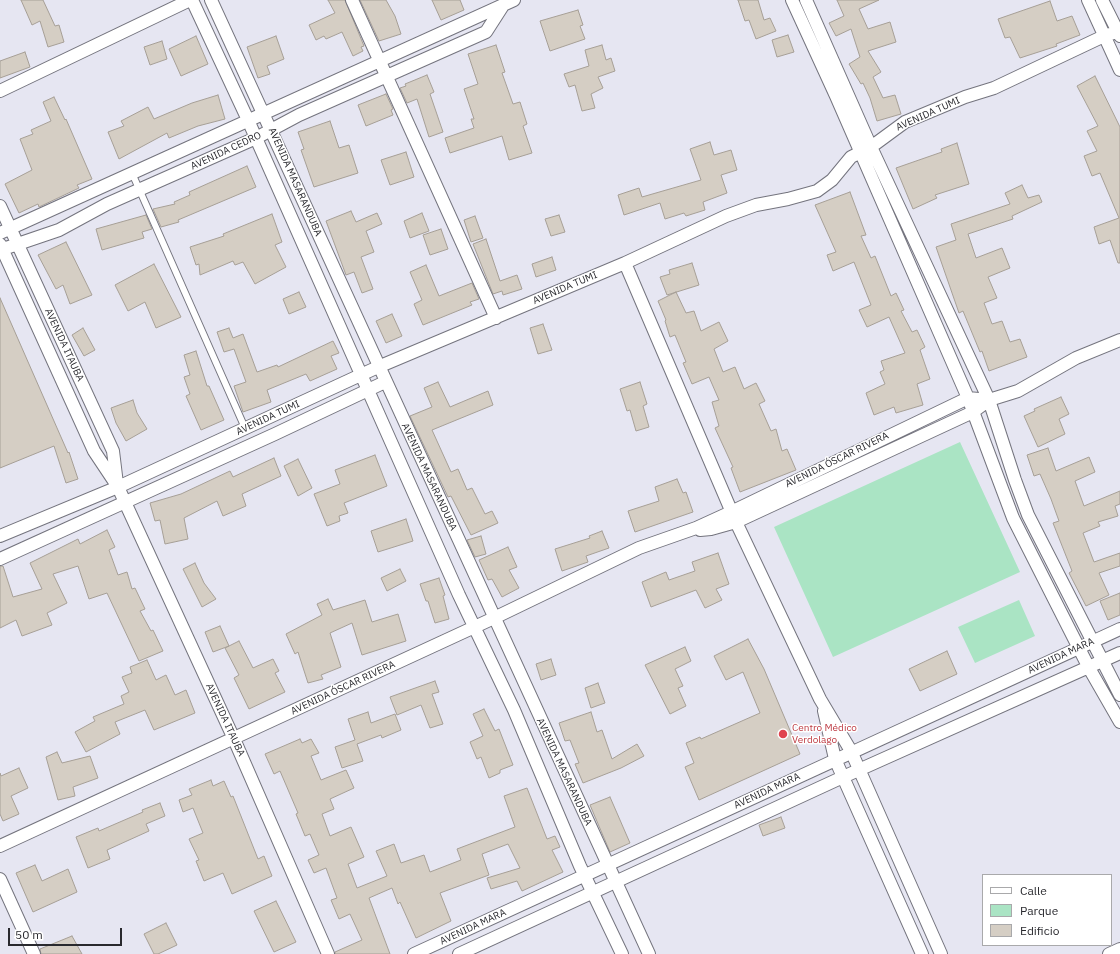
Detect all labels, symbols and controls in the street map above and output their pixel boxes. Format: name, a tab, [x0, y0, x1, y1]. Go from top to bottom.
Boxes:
street label: AVENIDA TUMI	[894, 94, 962, 134]
street label: AVENIDA MASARANDUBA	[266, 126, 324, 238]
street label: AVENIDA CEDRO	[189, 129, 263, 173]
street label: AVENIDA TUMI	[531, 269, 599, 307]
street label: AVENIDA ITAUBA	[42, 307, 86, 383]
street label: AVENIDA TUMI	[234, 398, 302, 438]
street label: AVENIDA MASARANDUBA	[399, 421, 459, 533]
street label: AVENIDA ÓSCAR RIVERA	[783, 430, 891, 490]
street label: AVENIDA MARA	[1026, 635, 1096, 677]
street label: AVENIDA ÓSCAR RIVERA	[289, 659, 397, 717]
street label: AVENIDA ITAUBA	[203, 682, 247, 758]
street label: AVENIDA MASARANDUBA	[534, 716, 594, 828]
place label: Centro Médico Verdolago	[792, 722, 857, 746]
marker: Centro Médico Verdolago	[777, 728, 789, 740]
street label: AVENIDA MARA	[732, 770, 802, 812]
legend	[982, 874, 1112, 946]
text: Calle	[1020, 883, 1047, 898]
text: Parque	[1020, 903, 1058, 918]
street label: AVENIDA MARA	[438, 906, 508, 948]
scale bar	[10, 920, 124, 946]
text: Edificio	[1020, 923, 1059, 938]
text: 50 m	[15, 927, 43, 942]

